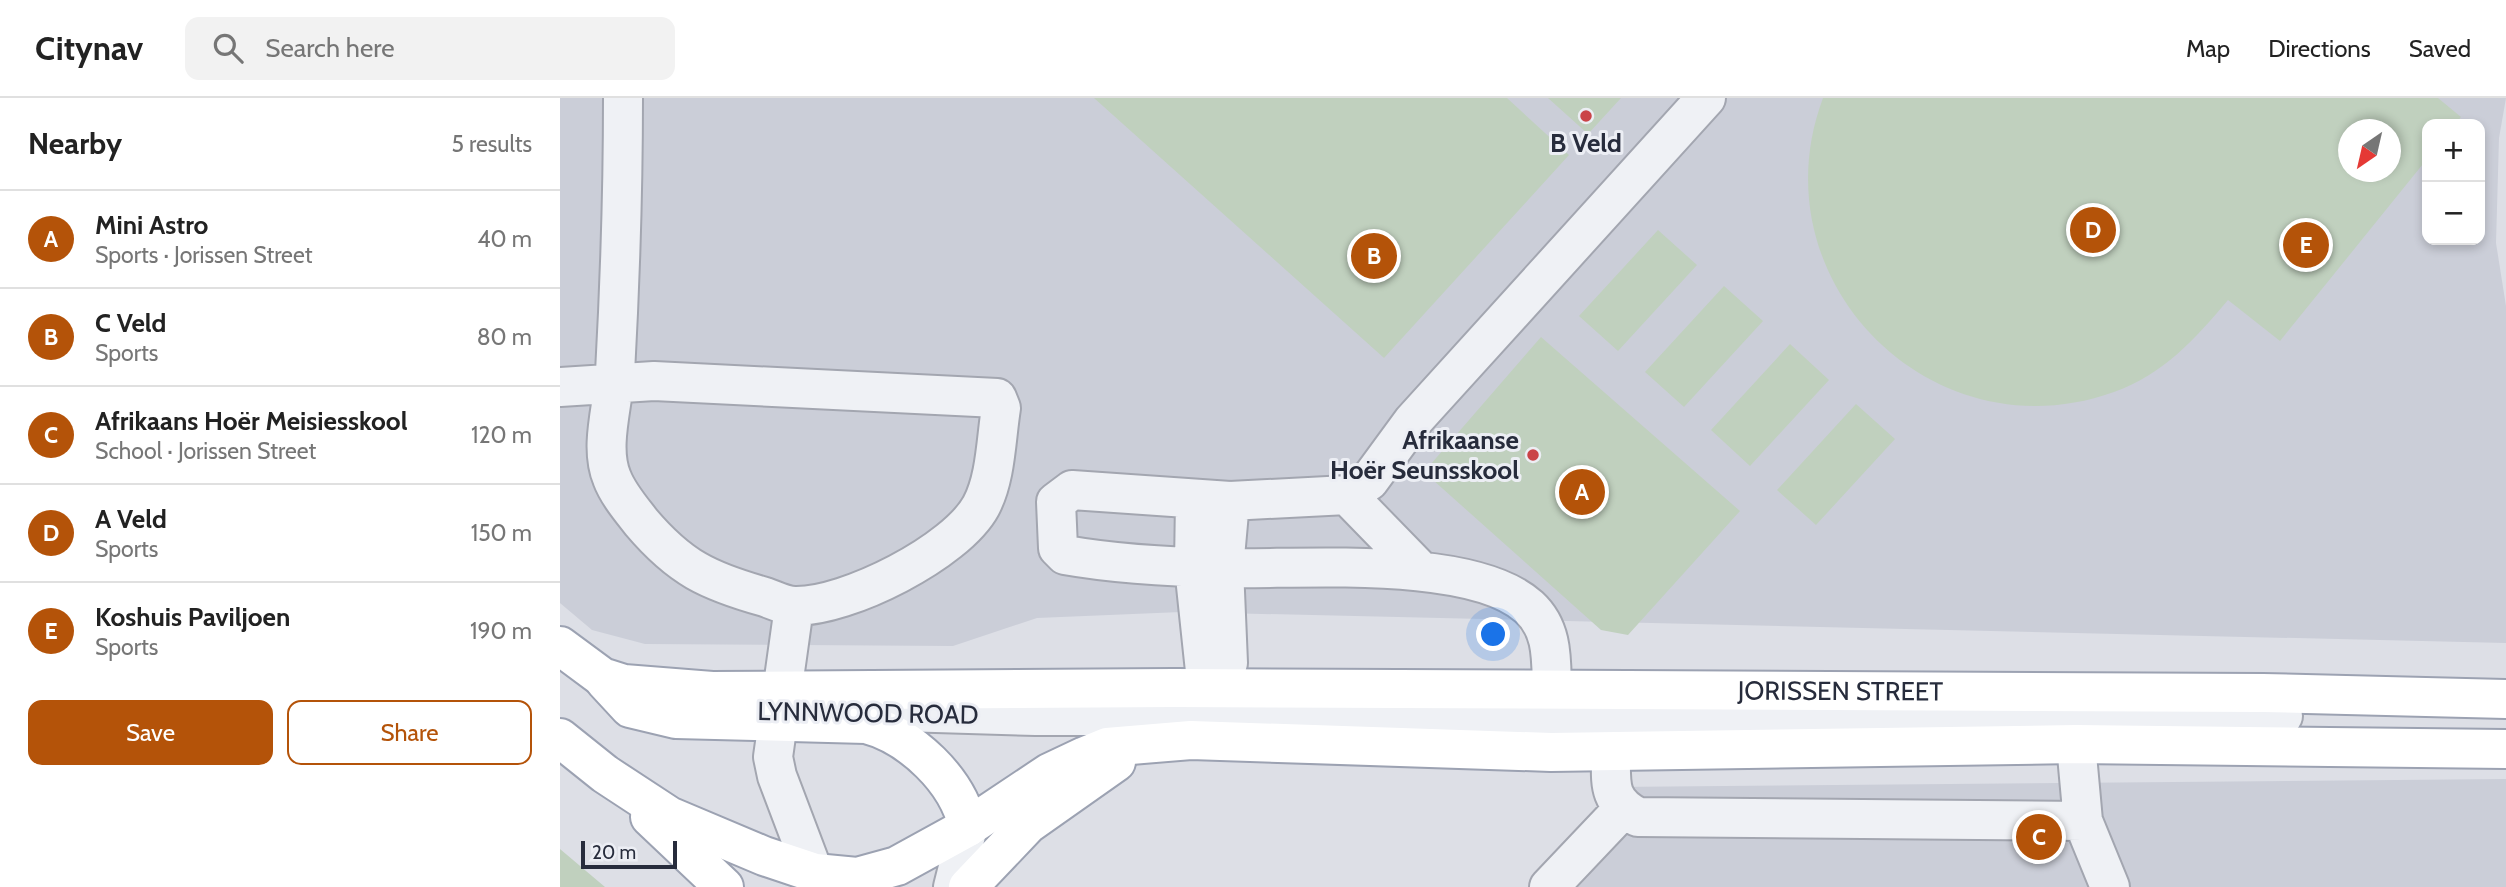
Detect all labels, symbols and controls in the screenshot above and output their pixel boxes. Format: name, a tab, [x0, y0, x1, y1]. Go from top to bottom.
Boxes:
search box	[185, 17, 675, 80]
text: Citynav	[35, 28, 143, 68]
icon: search	[209, 29, 247, 67]
text: Search here	[265, 32, 394, 64]
text: Map	[2186, 34, 2230, 63]
text: Directions	[2268, 34, 2371, 63]
text: Saved	[2409, 34, 2471, 63]
marker: B Veld	[1578, 108, 1594, 124]
north arrow	[2338, 119, 2401, 182]
map controls	[2422, 119, 2485, 245]
button: +	[2422, 119, 2485, 182]
text: Nearby	[28, 125, 122, 162]
place label: B Veld	[1550, 127, 1622, 159]
text: 5 results	[451, 130, 532, 158]
button: −	[2422, 182, 2485, 245]
pin: D	[2070, 204, 2116, 256]
text: Mini Astro	[95, 209, 208, 241]
pin: E	[2283, 219, 2329, 271]
text: A	[44, 225, 58, 253]
text: 40 m	[477, 225, 532, 253]
pin: B	[1351, 230, 1397, 282]
text: Sports · Jorissen Street	[95, 241, 312, 269]
text: C Veld	[95, 307, 166, 339]
text: B	[44, 323, 58, 351]
text: 80 m	[477, 323, 532, 351]
text: Sports	[95, 339, 158, 367]
text: Afrikaans Hoër Meisiesskool	[95, 405, 408, 437]
text: C	[44, 421, 58, 449]
text: 120 m	[471, 421, 532, 449]
place label: Afrikaanse Hoër Seunsskool	[1330, 424, 1519, 486]
text: School · Jorissen Street	[95, 437, 316, 465]
marker: Afrikaanse Hoër Seunsskool	[1525, 447, 1541, 463]
pin: A	[1559, 466, 1605, 518]
text: A Veld	[95, 503, 167, 535]
text: D	[43, 519, 59, 547]
text: 150 m	[471, 519, 532, 547]
text: Sports	[95, 535, 158, 563]
text: Koshuis Paviljoen	[95, 601, 290, 633]
text: E	[44, 617, 58, 645]
text: 190 m	[470, 617, 532, 645]
your location	[1476, 617, 1510, 651]
text: Sports	[95, 633, 158, 661]
street label: JORISSEN STREET	[1737, 675, 1943, 708]
street label: LYNNWOOD ROAD	[757, 695, 979, 731]
button: Save	[28, 700, 273, 765]
button: Share	[287, 700, 532, 765]
pin: C	[2016, 811, 2062, 863]
scale bar	[581, 838, 677, 870]
text: 20 m	[592, 841, 636, 864]

